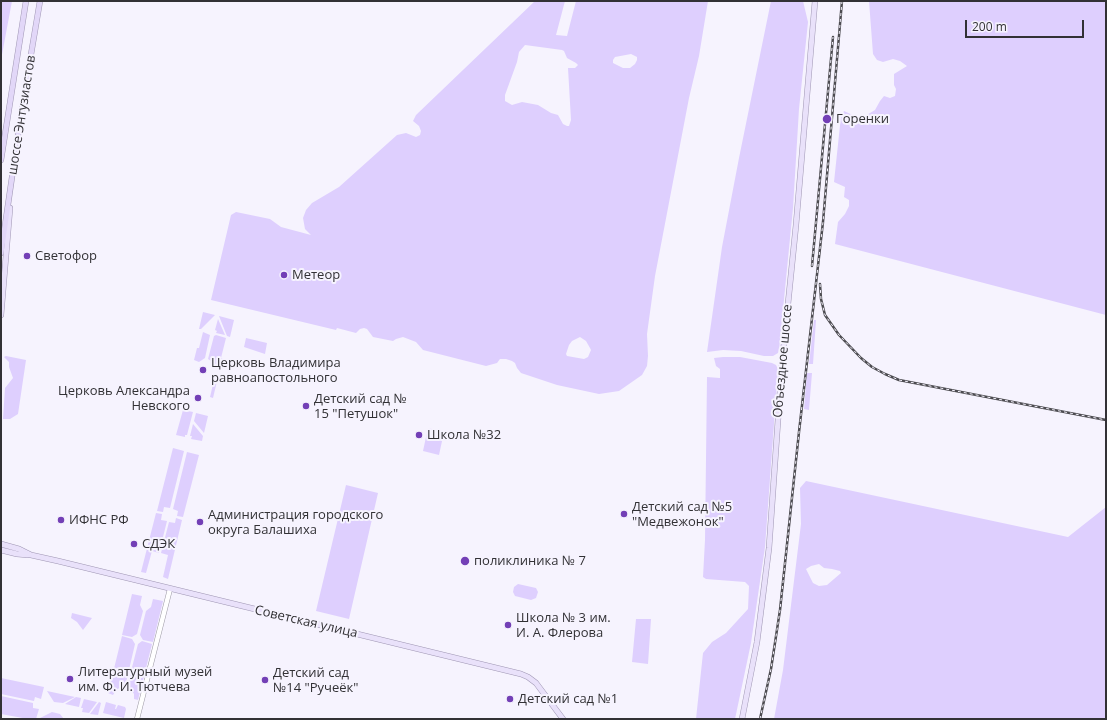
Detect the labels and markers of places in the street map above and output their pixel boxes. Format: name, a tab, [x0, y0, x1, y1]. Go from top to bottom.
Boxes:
place label: Горенки	[836, 111, 889, 127]
marker: Горенки	[821, 113, 833, 125]
place label: Светофор	[35, 248, 97, 264]
marker: Светофор	[22, 251, 32, 261]
place label: Метеор	[292, 267, 340, 283]
marker: Метеор	[279, 270, 289, 280]
place label: Церковь Владимира равноапостольного	[211, 355, 341, 386]
marker: Церковь Владимира равноапостольного	[198, 365, 208, 375]
place label: Церковь Александра Невского	[58, 383, 190, 414]
place label: Детский сад № 15 "Петушок"	[314, 391, 407, 422]
marker: Церковь Александра Невского	[193, 393, 203, 403]
marker: Детский сад № 15 "Петушок"	[301, 401, 311, 411]
place label: Школа №32	[427, 427, 501, 443]
marker: Школа №32	[414, 430, 424, 440]
place label: Детский сад №5 "Медвежонок"	[632, 499, 732, 530]
place label: Администрация городского округа Балашиха	[208, 507, 383, 538]
marker: Детский сад №5 "Медвежонок"	[619, 509, 629, 519]
place label: ИФНС РФ	[69, 512, 129, 528]
marker: ИФНС РФ	[56, 515, 66, 525]
marker: Администрация городского округа Балашиха	[195, 517, 205, 527]
place label: СДЭК	[142, 536, 175, 552]
marker: СДЭК	[129, 539, 139, 549]
place label: поликлиника № 7	[474, 553, 586, 569]
marker: поликлиника № 7	[459, 555, 471, 567]
place label: Школа № 3 им. И. А. Флерова	[516, 610, 611, 641]
marker: Школа № 3 им. И. А. Флерова	[503, 620, 513, 630]
place label: Литературный музей им. Ф. И. Тютчева	[78, 664, 212, 695]
place label: Детский сад №14 "Ручеёк"	[273, 665, 358, 696]
marker: Литературный музей им. Ф. И. Тютчева	[65, 674, 75, 684]
marker: Детский сад №14 "Ручеёк"	[260, 675, 270, 685]
place label: Детский сад №1	[518, 691, 618, 707]
marker: Детский сад №1	[505, 694, 515, 704]

